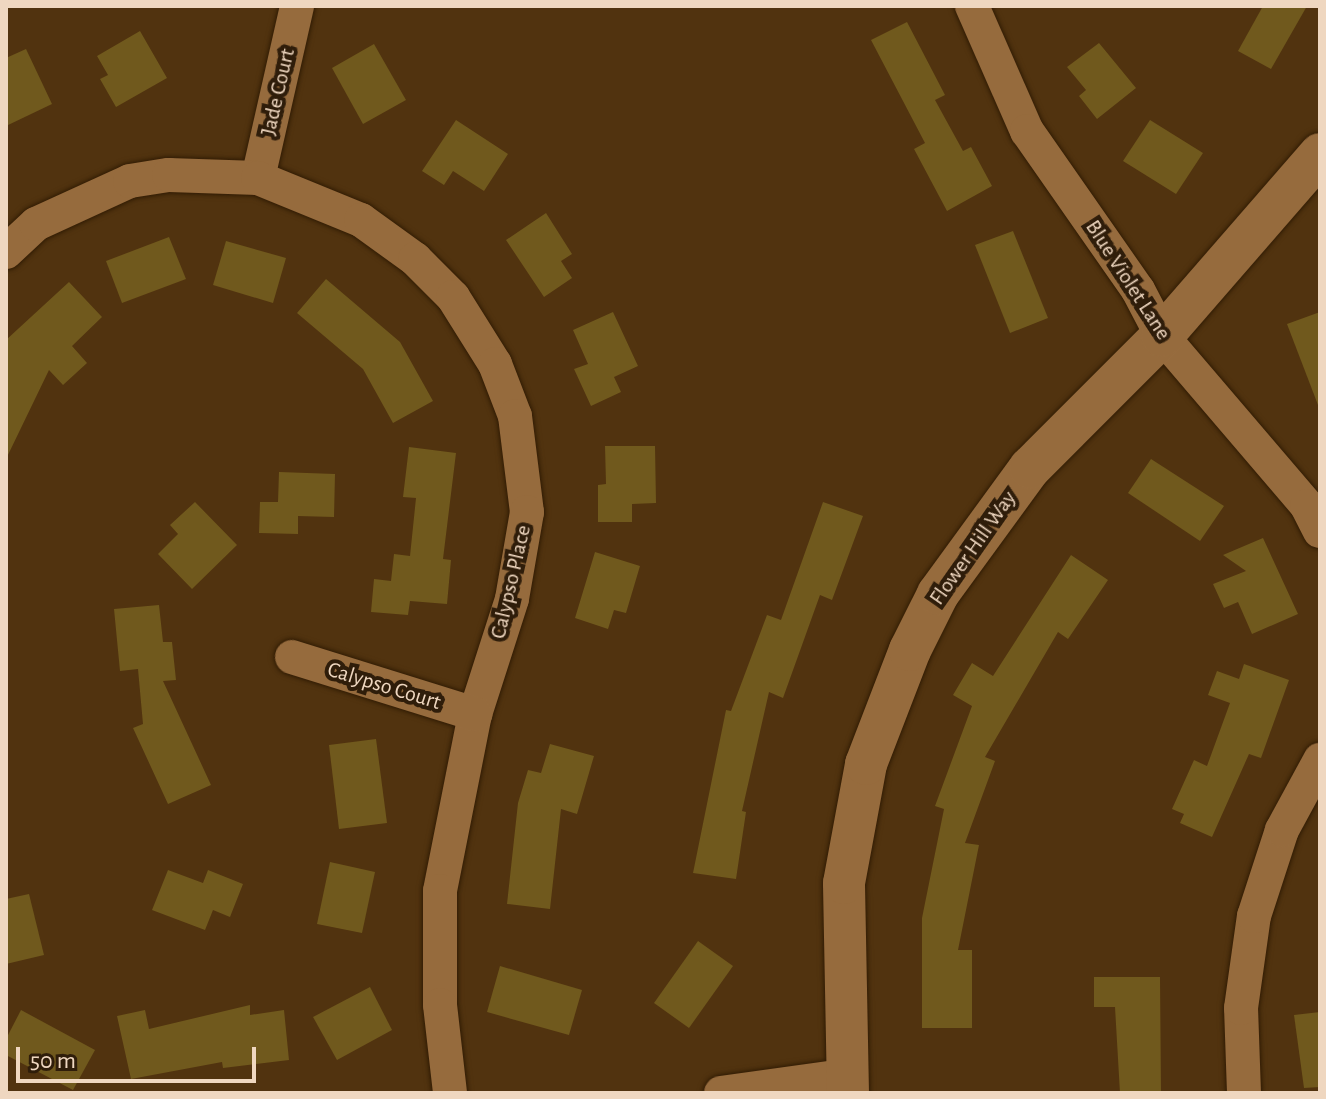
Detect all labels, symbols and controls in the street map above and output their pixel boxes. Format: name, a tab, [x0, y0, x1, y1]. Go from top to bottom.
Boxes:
street label: Jade Court	[255, 46, 301, 138]
street label: Blue Violet Lane	[1079, 215, 1177, 345]
street label: Flower Hill Way	[924, 486, 1022, 610]
street label: Calypso Place	[485, 523, 537, 641]
street label: Calypso Court	[324, 656, 444, 716]
scale bar	[20, 1031, 260, 1081]
text: 50 m	[30, 1049, 76, 1073]

